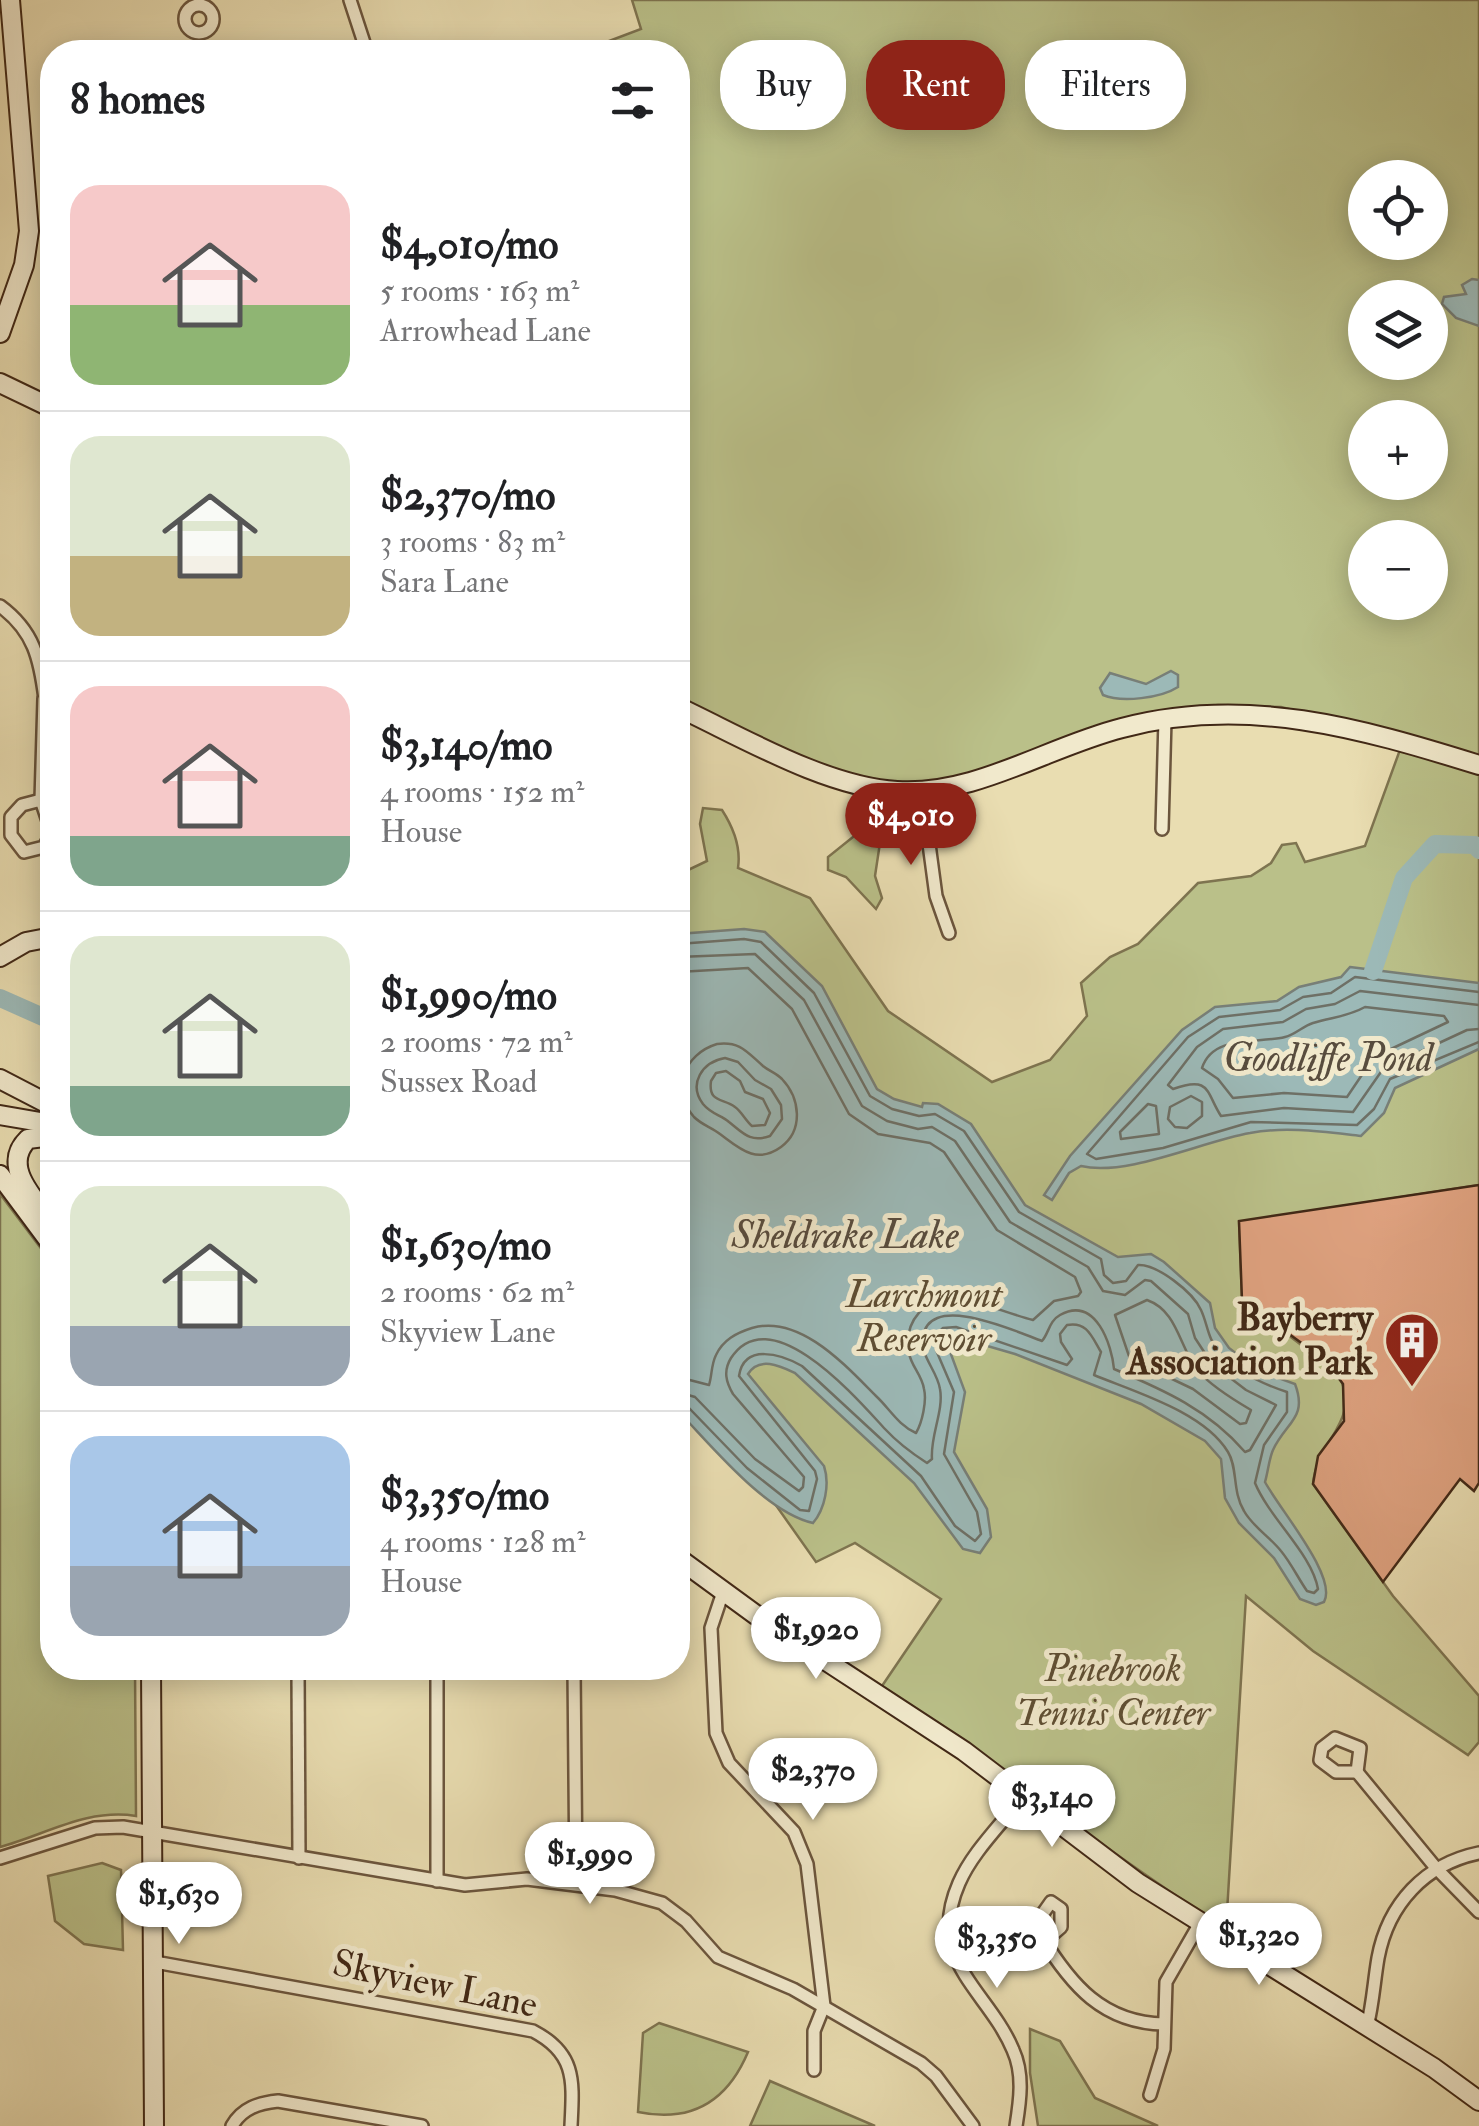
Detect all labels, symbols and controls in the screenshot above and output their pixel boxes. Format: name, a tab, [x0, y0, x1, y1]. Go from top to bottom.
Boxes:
chip: Buy	[720, 40, 846, 130]
chip: Rent	[866, 40, 1005, 130]
chip: Filters	[1025, 40, 1186, 130]
icon: filters	[605, 73, 660, 128]
text: 8 homes	[70, 74, 205, 126]
map controls	[1348, 160, 1448, 620]
button: locate	[1348, 160, 1448, 260]
text: $4,010/mo	[380, 219, 558, 271]
icon: home	[150, 225, 270, 345]
text: 5 rooms · 163 m²	[380, 271, 579, 311]
button: layers	[1348, 280, 1448, 380]
text: Arrowhead Lane	[380, 311, 591, 351]
button: +	[1348, 400, 1448, 500]
text: $2,370/mo	[380, 470, 555, 522]
icon: home	[150, 476, 270, 596]
button: −	[1348, 520, 1448, 620]
text: 3 rooms · 83 m²	[380, 522, 565, 562]
text: Sara Lane	[380, 562, 509, 602]
text: $3,140/mo	[380, 720, 553, 772]
icon: home	[150, 726, 270, 846]
text: 4 rooms · 152 m²	[380, 772, 584, 812]
pin: $4,010	[830, 783, 992, 868]
text: $4,010	[867, 795, 955, 835]
text: House	[380, 812, 462, 852]
text: $1,990/mo	[380, 970, 557, 1022]
icon: home	[150, 976, 270, 1096]
text: 2 rooms · 72 m²	[380, 1022, 573, 1062]
water label: Goodliffe Pond	[1223, 1033, 1435, 1084]
text: Sussex Road	[380, 1062, 537, 1102]
water label: Sheldrake Lake	[731, 1210, 959, 1261]
text: $1,630/mo	[380, 1220, 551, 1272]
icon: home	[150, 1226, 270, 1346]
park label: Larchmont Reservoir	[844, 1271, 1004, 1363]
text: 2 rooms · 62 m²	[380, 1272, 574, 1312]
place label: Bayberry Association Park	[1124, 1294, 1374, 1386]
building icon: Bayberry Association Park	[1382, 1310, 1442, 1389]
text: Skyview Lane	[380, 1312, 555, 1352]
text: $3,350/mo	[380, 1470, 549, 1522]
icon: home	[150, 1476, 270, 1596]
text: 4 rooms · 128 m²	[380, 1522, 585, 1562]
text: House	[380, 1562, 462, 1602]
pin: $1,920	[735, 1597, 897, 1682]
text: $1,920	[773, 1609, 859, 1649]
park label: Pinebrook Tennis Center	[1016, 1645, 1212, 1737]
pin: $2,370	[732, 1738, 894, 1823]
text: $2,370	[770, 1750, 856, 1790]
pin: $3,140	[971, 1765, 1133, 1850]
text: $3,140	[1010, 1777, 1094, 1817]
pin: $1,990	[509, 1822, 671, 1907]
text: $1,990	[547, 1834, 633, 1874]
pin: $1,630	[98, 1862, 260, 1947]
text: $1,630	[138, 1874, 220, 1914]
pin: $1,320	[1178, 1903, 1340, 1988]
pin: $3,350	[916, 1906, 1078, 1991]
text: $1,320	[1218, 1915, 1300, 1955]
text: $3,350	[957, 1918, 1037, 1958]
street label: Skyview Lane	[328, 1939, 542, 2029]

